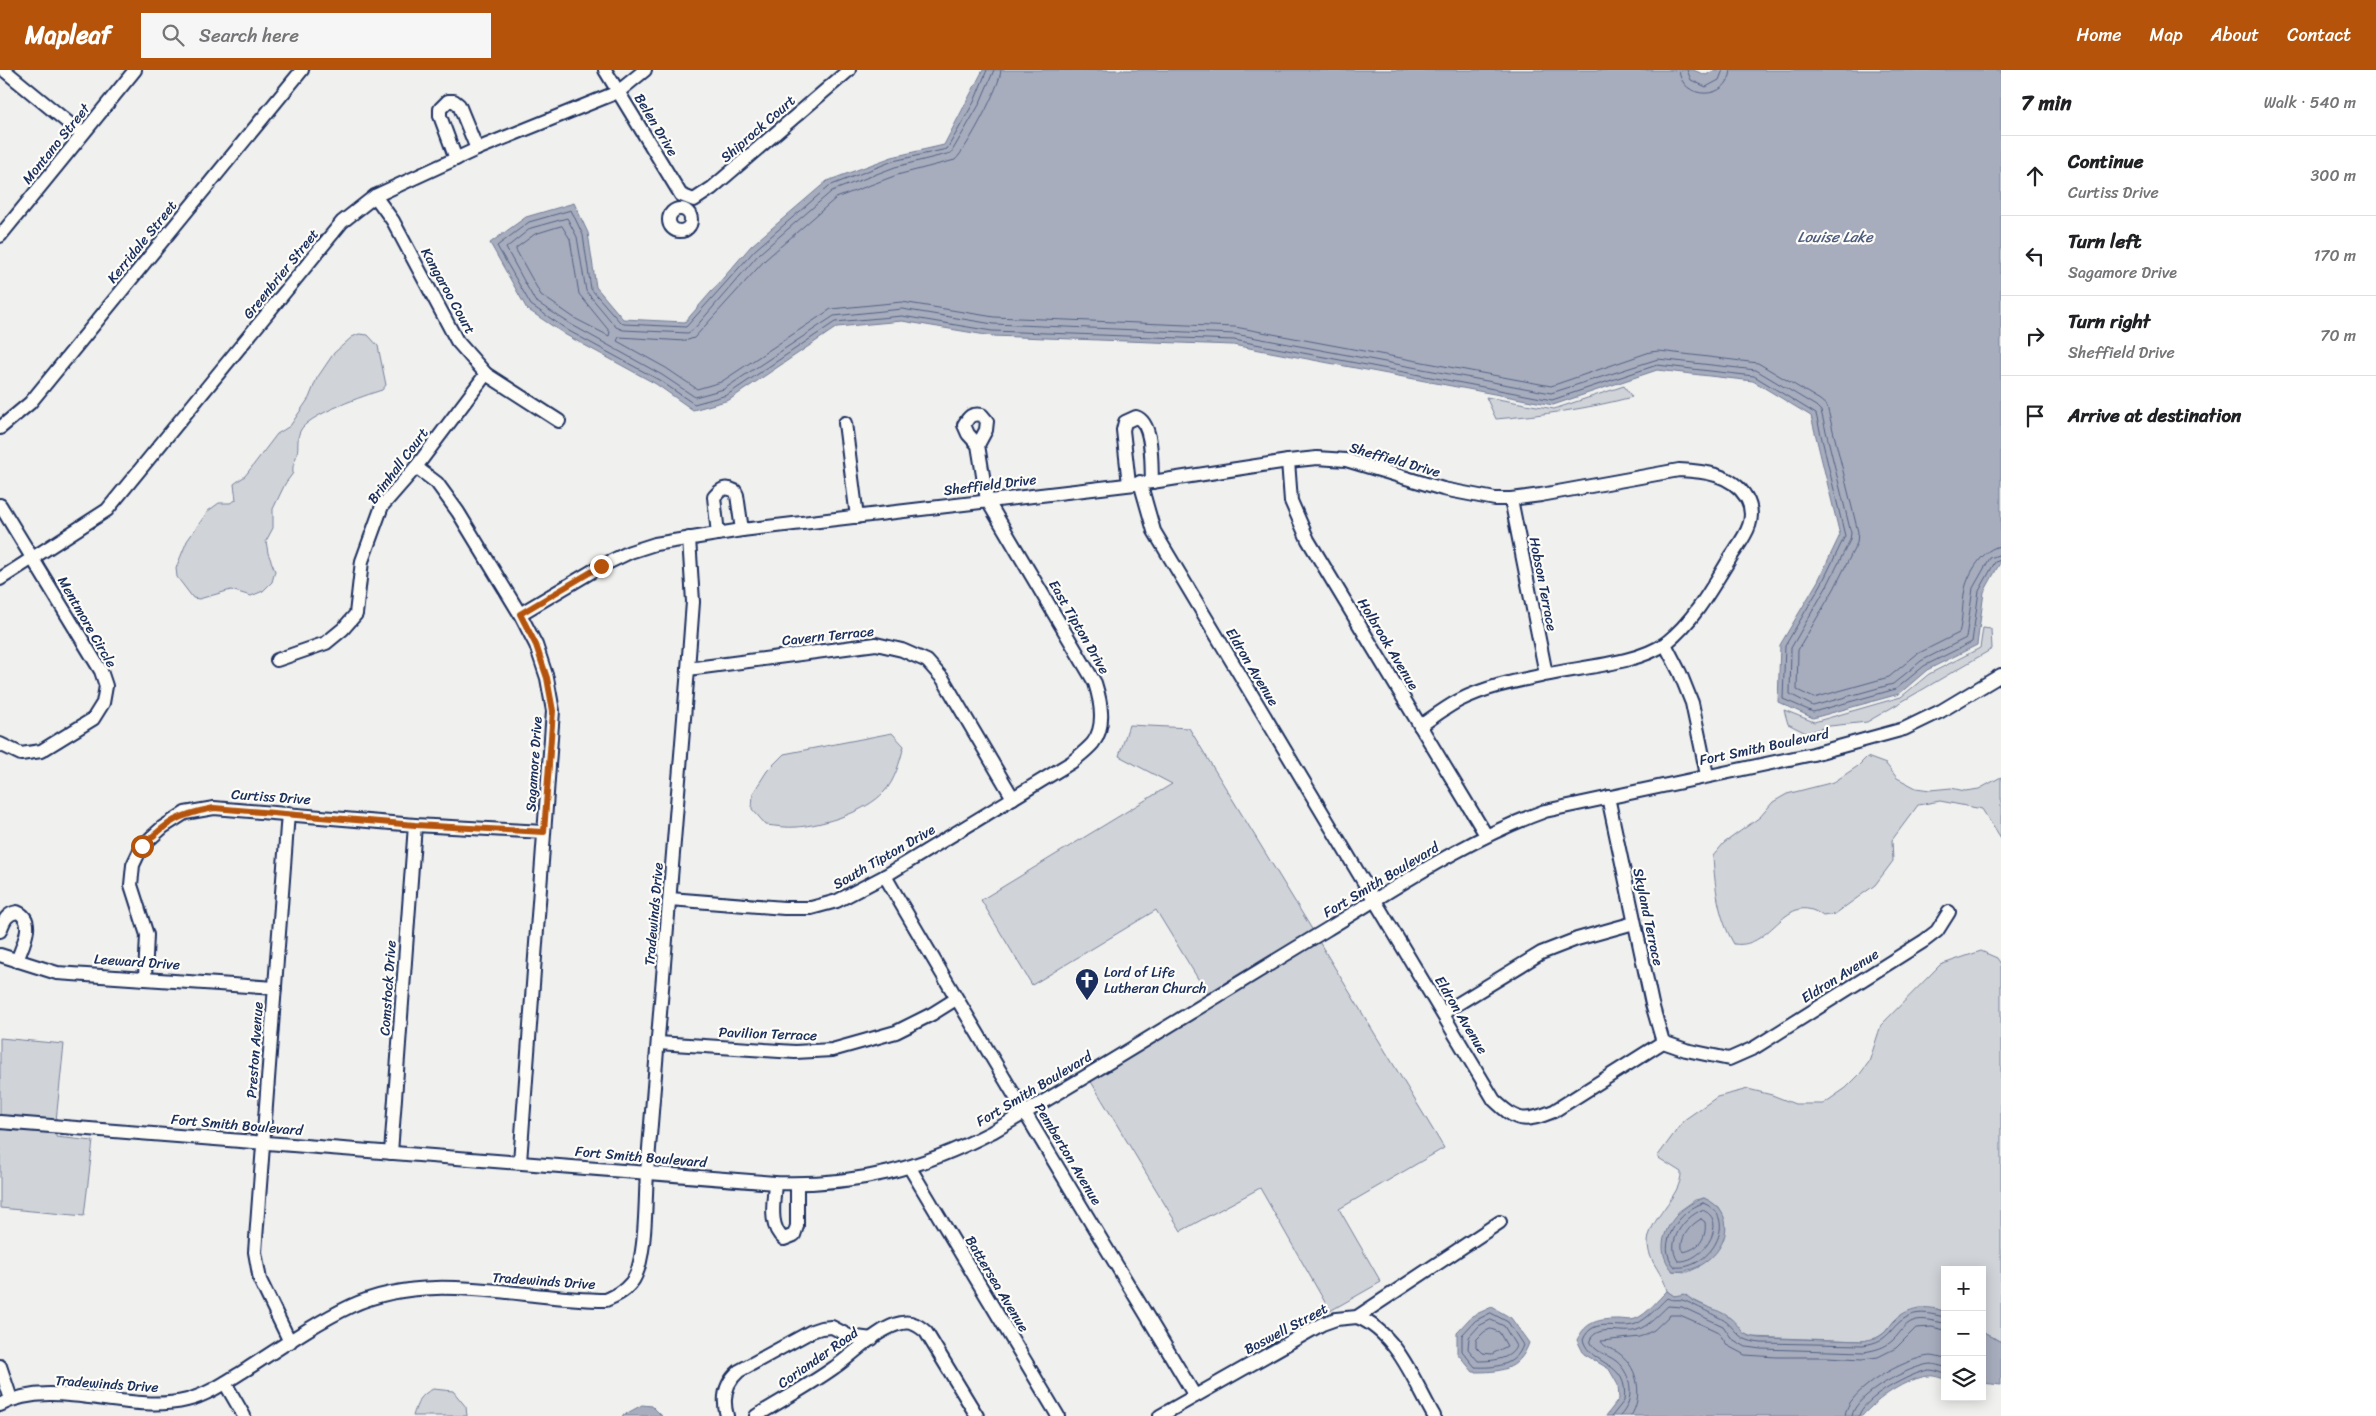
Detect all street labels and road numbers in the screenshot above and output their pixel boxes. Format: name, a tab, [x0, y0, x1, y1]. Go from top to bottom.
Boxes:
street label: Belen Drive	[627, 89, 685, 161]
street label: Shiprock Court	[715, 89, 801, 169]
street label: Montano Street	[15, 97, 97, 190]
street label: Kerridale Street	[101, 195, 183, 289]
street label: Greenbrier Street	[237, 223, 325, 325]
street label: Kangaroo Court	[414, 243, 482, 339]
street label: Brimhall Court	[361, 422, 435, 510]
street label: Sheffield Drive	[1347, 435, 1443, 485]
street label: Sheffield Drive	[942, 467, 1038, 503]
street label: Hobson Terrace	[1522, 535, 1564, 633]
street label: Mentmore Circle	[50, 571, 124, 673]
street label: East Tipton Drive	[1042, 575, 1116, 679]
street label: Holbrook Avenue	[1350, 593, 1426, 695]
street label: Cavern Terrace	[781, 619, 875, 653]
street label: Eldron Avenue	[1219, 623, 1285, 711]
street label: Sagamore Drive	[518, 715, 550, 812]
street label: Fort Smith Boulevard	[1697, 721, 1833, 773]
street label: Curtiss Drive	[230, 782, 312, 812]
street label: South Tipton Drive	[828, 817, 940, 897]
street label: Fort Smith Boulevard	[1318, 834, 1445, 925]
street label: Tradewinds Drive	[637, 861, 671, 967]
street label: Skyland Terrace	[1625, 866, 1671, 968]
street label: Comstock Drive	[372, 939, 404, 1037]
street label: Eldron Avenue	[1796, 942, 1884, 1010]
street label: Leeward Drive	[93, 947, 181, 977]
street label: Eldron Avenue	[1428, 971, 1494, 1059]
street label: Preston Avenue	[239, 1001, 271, 1099]
street label: Pavilion Terrace	[718, 1020, 818, 1048]
street label: Fort Smith Boulevard	[971, 1043, 1098, 1134]
street label: Pemberton Avenue	[1027, 1098, 1109, 1210]
street label: Fort Smith Boulevard	[170, 1107, 305, 1143]
street label: Fort Smith Boulevard	[574, 1139, 709, 1175]
street label: Battersea Avenue	[958, 1231, 1036, 1337]
street label: Tradewinds Drive	[492, 1265, 596, 1297]
street label: Boswell Street	[1239, 1296, 1333, 1362]
street label: Coriander Road	[772, 1320, 865, 1395]
street label: Tradewinds Drive	[55, 1368, 159, 1400]

